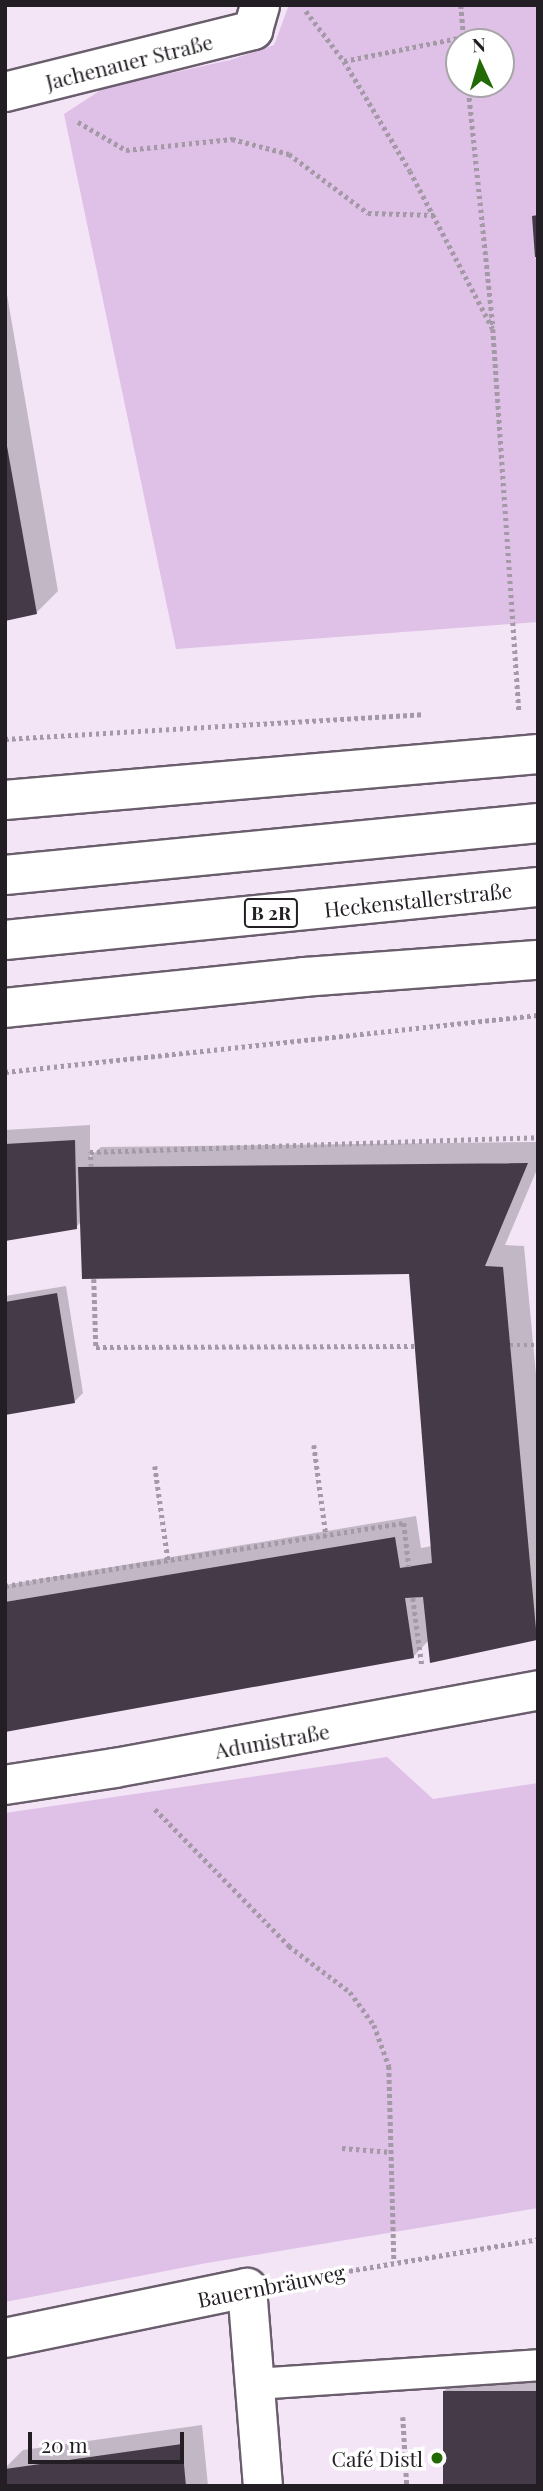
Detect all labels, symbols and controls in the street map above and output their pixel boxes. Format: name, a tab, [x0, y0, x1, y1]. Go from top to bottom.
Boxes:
street label: Jachenauer Straße	[43, 28, 215, 94]
north arrow	[445, 28, 515, 98]
text: N	[471, 31, 486, 57]
street label: Heckenstallerstraße	[323, 877, 513, 921]
road number: B 2R	[243, 897, 299, 928]
street label: Adunistraße	[213, 1718, 331, 1762]
street label: Bauernbräuweg	[195, 2258, 347, 2312]
scale bar	[32, 2418, 187, 2462]
text: 20 m	[41, 2430, 88, 2458]
place label: Café Distl	[331, 2445, 423, 2471]
marker: Café Distl	[429, 2450, 445, 2466]

